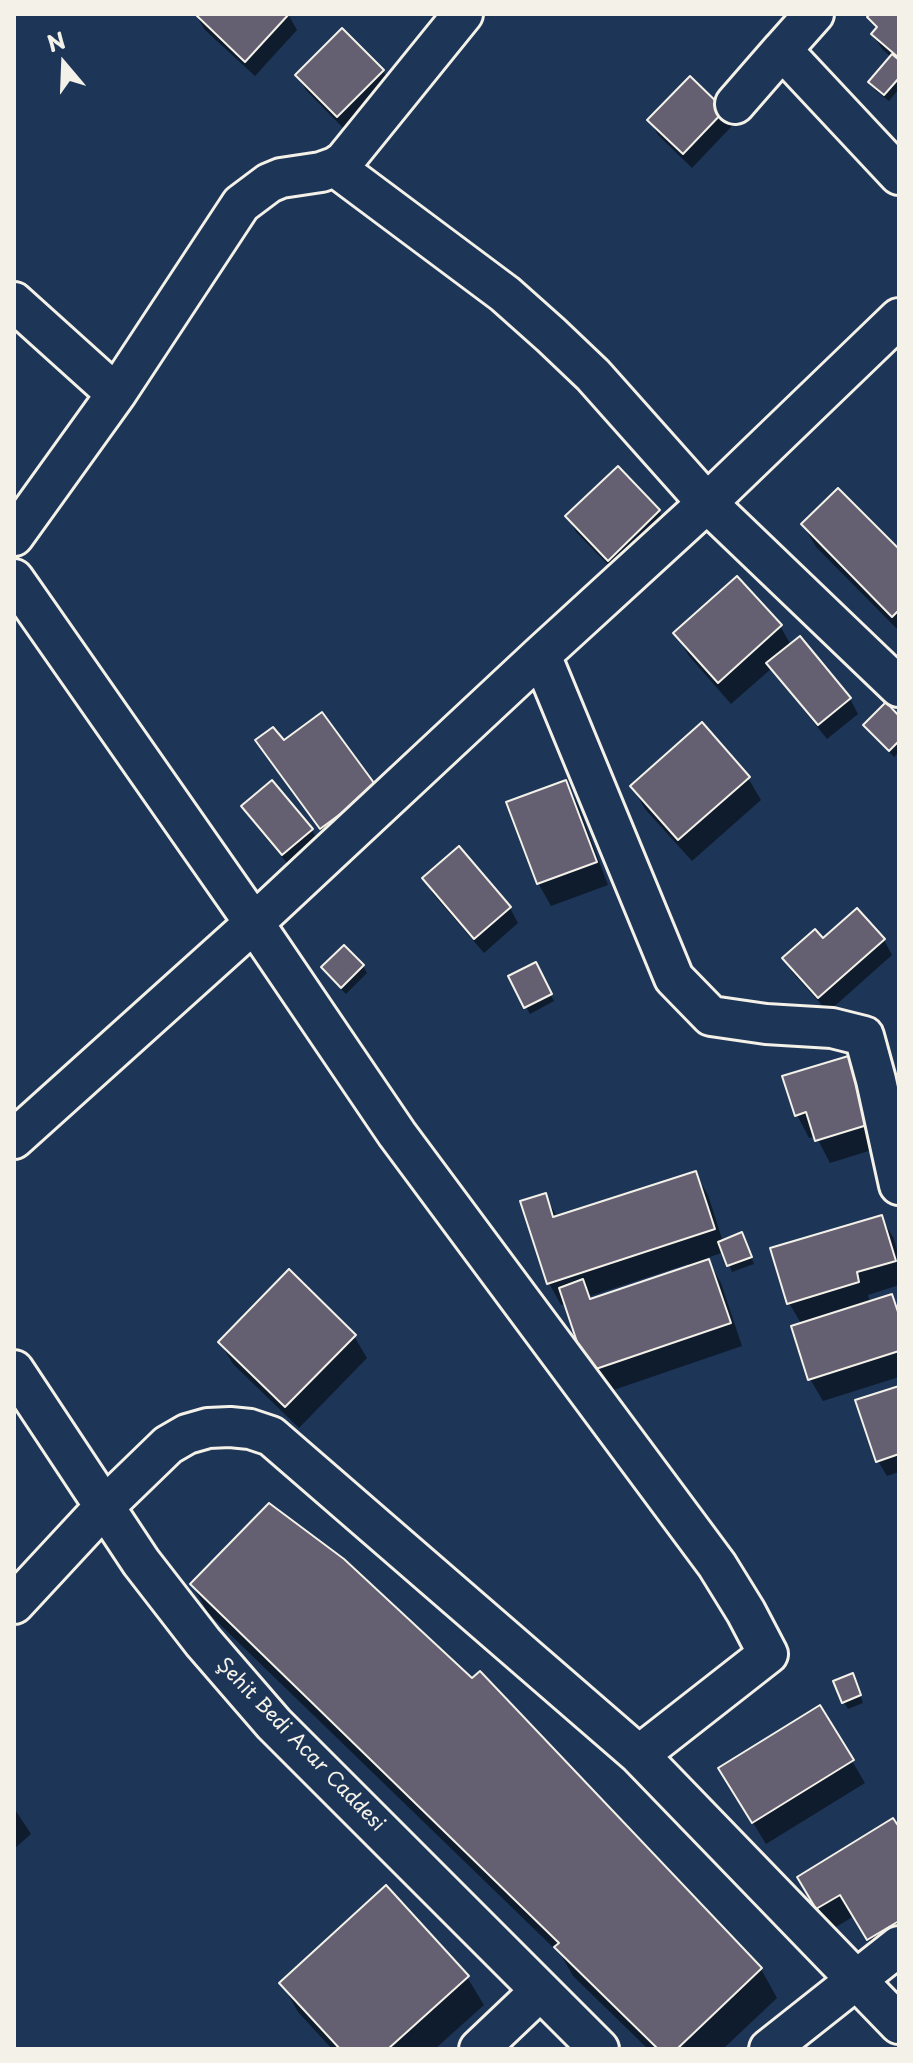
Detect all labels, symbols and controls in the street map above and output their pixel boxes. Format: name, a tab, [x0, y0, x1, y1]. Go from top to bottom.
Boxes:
text: N	[42, 22, 70, 59]
north arrow	[24, 24, 104, 104]
street label: Şehit Bedi Acar Caddesi	[211, 1653, 389, 1837]

